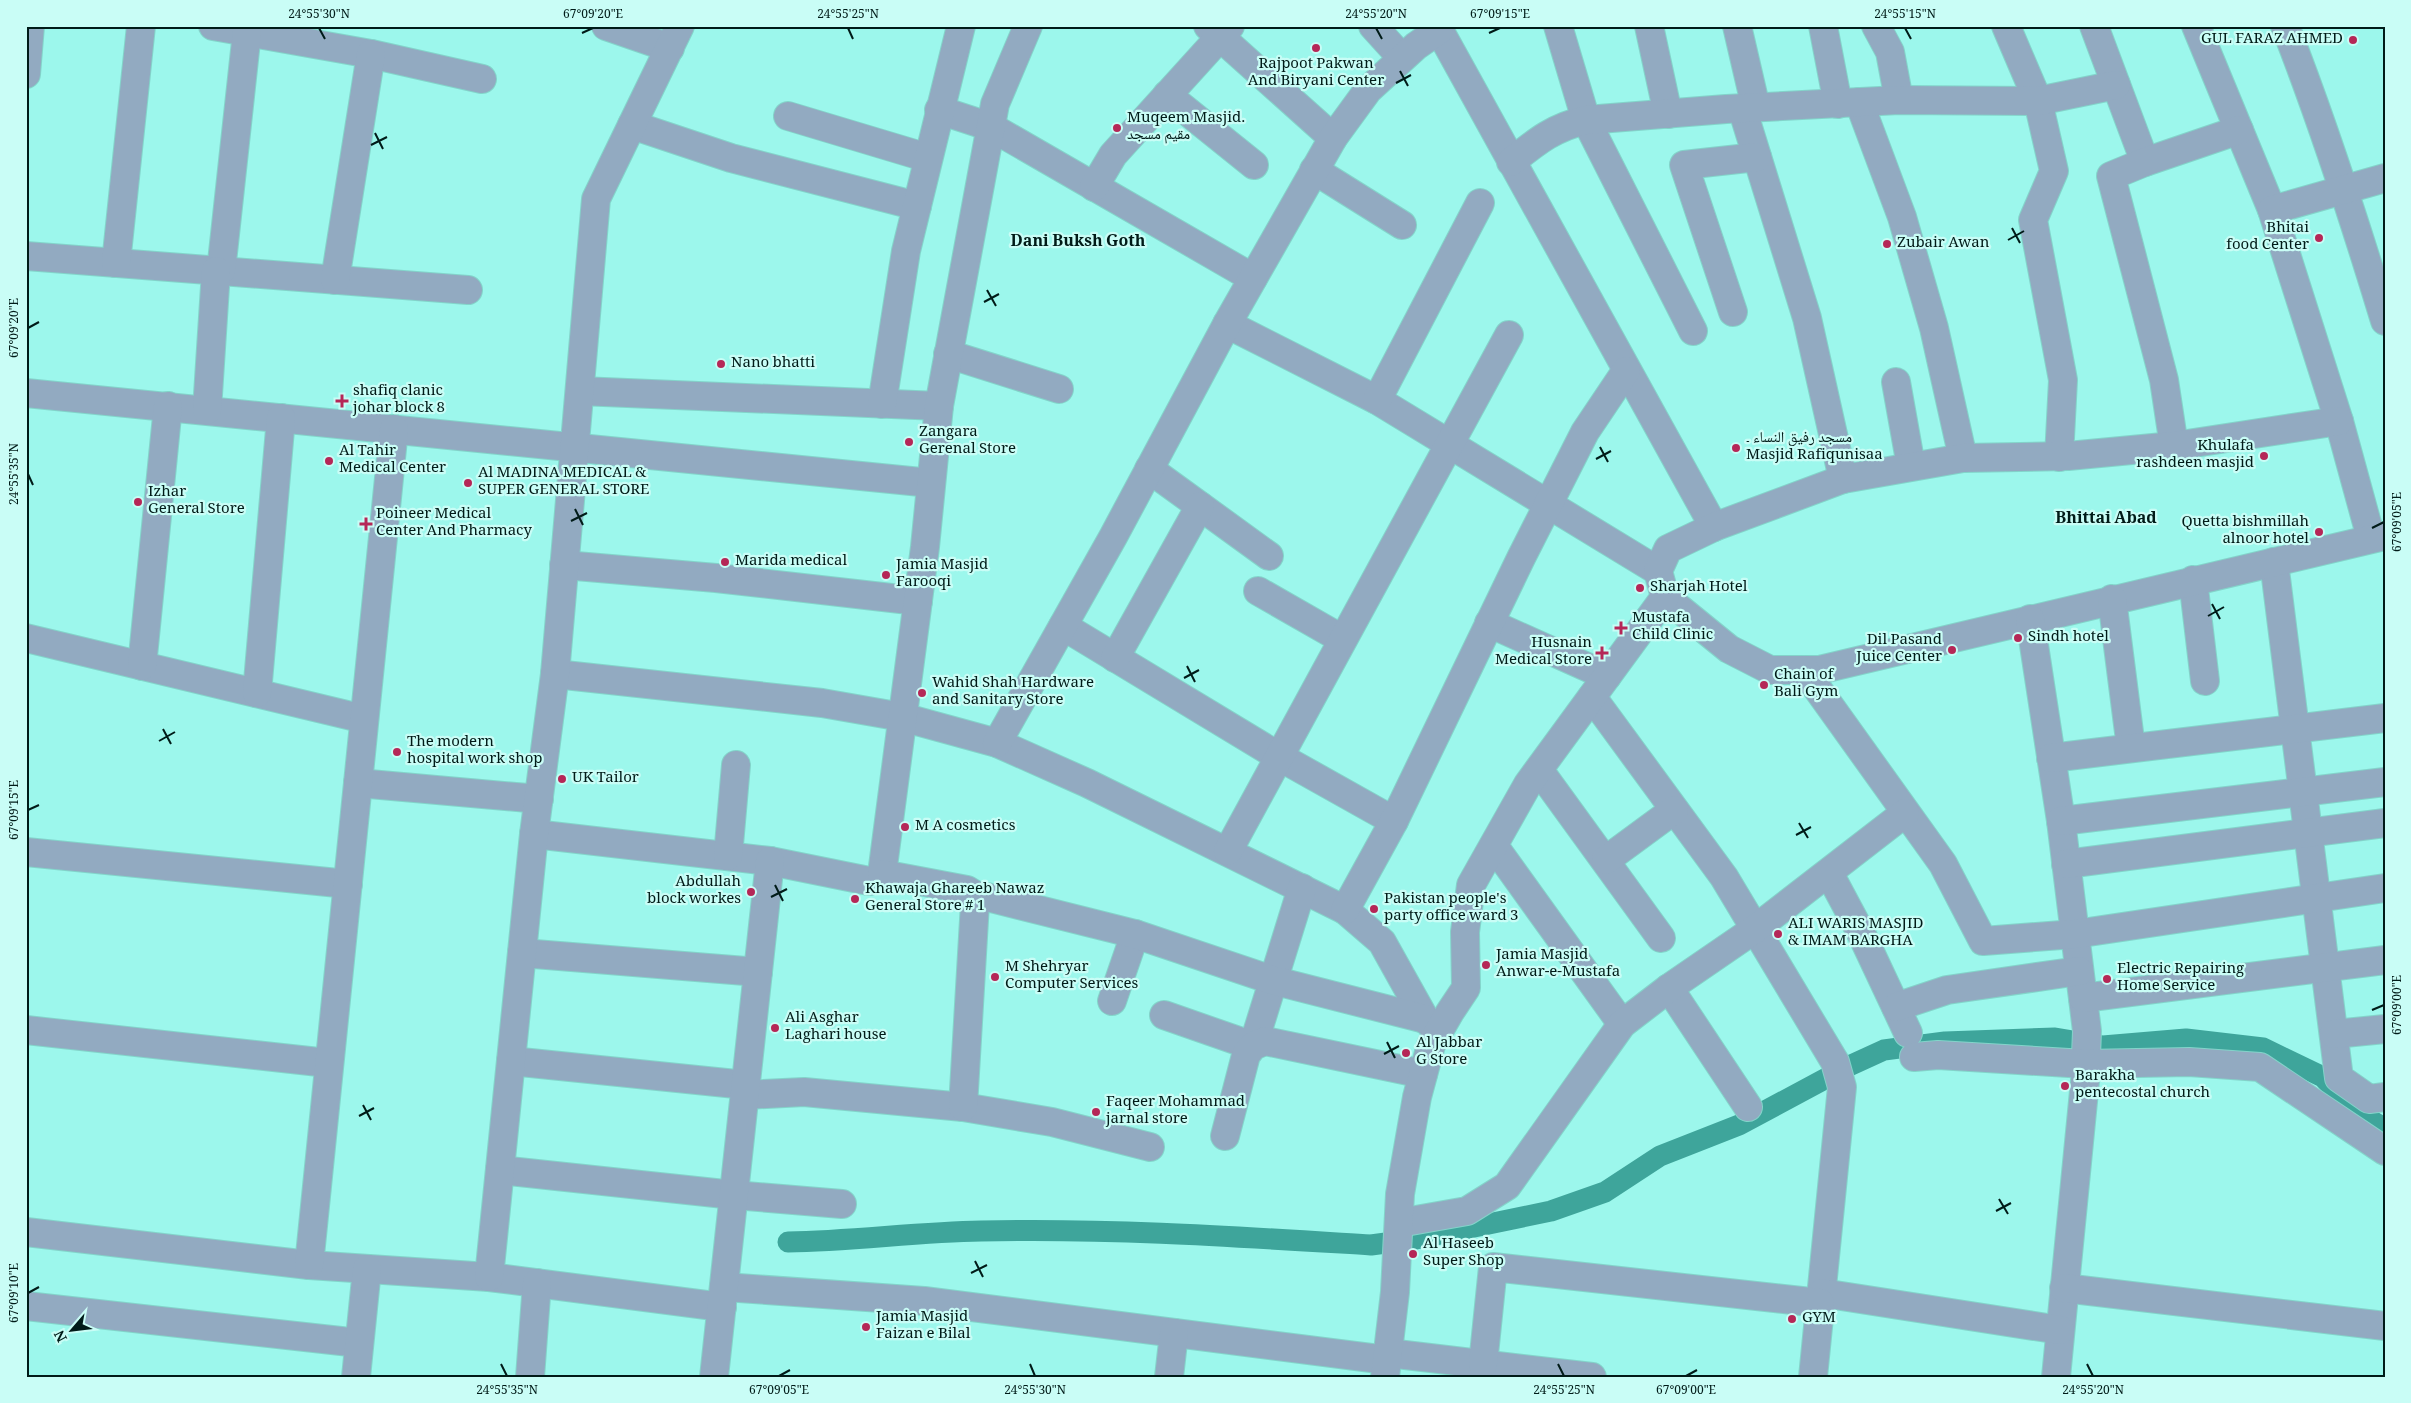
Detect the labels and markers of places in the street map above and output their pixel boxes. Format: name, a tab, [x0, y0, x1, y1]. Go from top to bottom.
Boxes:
place label: GUL FARAZ AHMED	[2201, 27, 2343, 53]
marker: GUL FARAZ AHMED	[2347, 34, 2359, 46]
marker: Rajpoot Pakwan And Biryani Center	[1310, 42, 1322, 54]
place label: Rajpoot Pakwan And Biryani Center	[1248, 52, 1384, 95]
place label: Muqeem Masjid. مقیم مسجد	[1127, 106, 1245, 149]
marker: Muqeem Masjid. مقیم مسجد	[1111, 122, 1123, 134]
place label: Bhitai food Center	[2226, 216, 2309, 259]
place label: Zubair Awan	[1897, 231, 1990, 257]
marker: Bhitai food Center	[2313, 232, 2325, 244]
marker: Zubair Awan	[1881, 238, 1893, 250]
place label: Nano bhatti	[731, 351, 815, 377]
marker: Nano bhatti	[715, 358, 727, 370]
place label: shafiq clanic johar block 8	[352, 379, 445, 422]
marker: shafiq clanic johar block 8	[335, 394, 349, 408]
place label: Zangara Gerenal Store	[919, 420, 1016, 463]
place label: مسجد رفیق النساء ۔ Masjid Rafiqunisaa	[1746, 426, 1883, 469]
place label: Khulafa rashdeen masjid	[2136, 434, 2254, 477]
marker: Zangara Gerenal Store	[903, 436, 915, 448]
place label: Al Tahir Medical Center	[339, 439, 446, 482]
marker: مسجد رفیق النساء ۔ Masjid Rafiqunisaa	[1730, 442, 1742, 454]
marker: Khulafa rashdeen masjid	[2258, 450, 2270, 462]
marker: Al Tahir Medical Center	[323, 455, 335, 467]
place label: Al MADINA MEDICAL & SUPER GENERAL STORE	[478, 461, 649, 504]
marker: Al MADINA MEDICAL & SUPER GENERAL STORE	[462, 477, 474, 489]
place label: Izhar General Store	[148, 480, 245, 523]
marker: Izhar General Store	[132, 496, 144, 508]
place label: Poineer Medical Center And Pharmacy	[376, 502, 532, 545]
place label: Quetta bishmillah alnoor hotel	[2181, 510, 2309, 553]
marker: Poineer Medical Center And Pharmacy	[360, 518, 372, 530]
marker: Quetta bishmillah alnoor hotel	[2313, 526, 2325, 538]
place label: Marida medical	[735, 549, 847, 575]
place label: Jamia Masjid Farooqi	[895, 553, 988, 596]
marker: Marida medical	[719, 556, 731, 568]
marker: Jamia Masjid Farooqi	[880, 569, 892, 581]
place label: Sharjah Hotel	[1650, 575, 1748, 601]
marker: Sharjah Hotel	[1634, 582, 1646, 594]
place label: Mustafa Child Clinic	[1632, 606, 1713, 649]
marker: Mustafa Child Clinic	[1614, 621, 1628, 635]
place label: Sindh hotel	[2028, 625, 2109, 651]
place label: Dil Pasand Juice Center	[1855, 628, 1942, 671]
place label: Husnain Medical Store	[1495, 631, 1592, 674]
marker: Sindh hotel	[2012, 632, 2024, 644]
marker: Dil Pasand Juice Center	[1946, 644, 1958, 656]
marker: Husnain Medical Store	[1596, 647, 1608, 659]
place label: Chain of Bali Gym	[1774, 663, 1838, 706]
place label: Wahid Shah Hardware and Sanitary Store	[932, 671, 1094, 714]
marker: Chain of Bali Gym	[1758, 679, 1770, 691]
marker: Wahid Shah Hardware and Sanitary Store	[916, 687, 928, 699]
place label: The modern hospital work shop	[407, 730, 543, 773]
marker: The modern hospital work shop	[391, 746, 403, 758]
place label: UK Tailor	[572, 766, 639, 792]
marker: UK Tailor	[556, 773, 568, 785]
place label: M A cosmetics	[915, 814, 1016, 840]
marker: M A cosmetics	[899, 821, 911, 833]
place label: Abdullah block workes	[647, 870, 741, 913]
place label: Khawaja Ghareeb Nawaz General Store # 1	[865, 877, 1044, 920]
marker: Abdullah block workes	[745, 886, 757, 898]
place label: Pakistan people's party office ward 3	[1384, 887, 1518, 930]
marker: Khawaja Ghareeb Nawaz General Store # 1	[849, 893, 861, 905]
marker: Pakistan people's party office ward 3	[1368, 903, 1380, 915]
place label: ALI WARIS MASJID & IMAM BARGHA	[1788, 912, 1923, 955]
marker: ALI WARIS MASJID & IMAM BARGHA	[1772, 928, 1784, 940]
place label: Jamia Masjid Anwar-e-Mustafa	[1495, 943, 1620, 986]
place label: M Shehryar Computer Services	[1005, 955, 1139, 998]
place label: Electric Repairing Home Service	[2117, 957, 2244, 1000]
marker: Jamia Masjid Anwar-e-Mustafa	[1480, 959, 1492, 971]
marker: M Shehryar Computer Services	[989, 971, 1001, 983]
marker: Electric Repairing Home Service	[2101, 973, 2113, 985]
place label: Ali Asghar Laghari house	[785, 1006, 887, 1049]
marker: Ali Asghar Laghari house	[769, 1022, 781, 1034]
place label: Al Jabbar G Store	[1416, 1031, 1482, 1074]
marker: Al Jabbar G Store	[1400, 1047, 1412, 1059]
place label: Barakha pentecostal church	[2075, 1064, 2211, 1107]
marker: Barakha pentecostal church	[2059, 1080, 2071, 1092]
place label: Faqeer Mohammad jarnal store	[1105, 1090, 1245, 1133]
marker: Faqeer Mohammad jarnal store	[1090, 1106, 1102, 1118]
place label: Al Haseeb Super Shop	[1423, 1232, 1504, 1275]
marker: Al Haseeb Super Shop	[1407, 1248, 1419, 1260]
place label: Jamia Masjid Faizan e Bilal	[875, 1305, 971, 1348]
place label: GYM	[1802, 1306, 1836, 1332]
marker: GYM	[1786, 1313, 1798, 1325]
marker: Jamia Masjid Faizan e Bilal	[860, 1321, 872, 1333]

